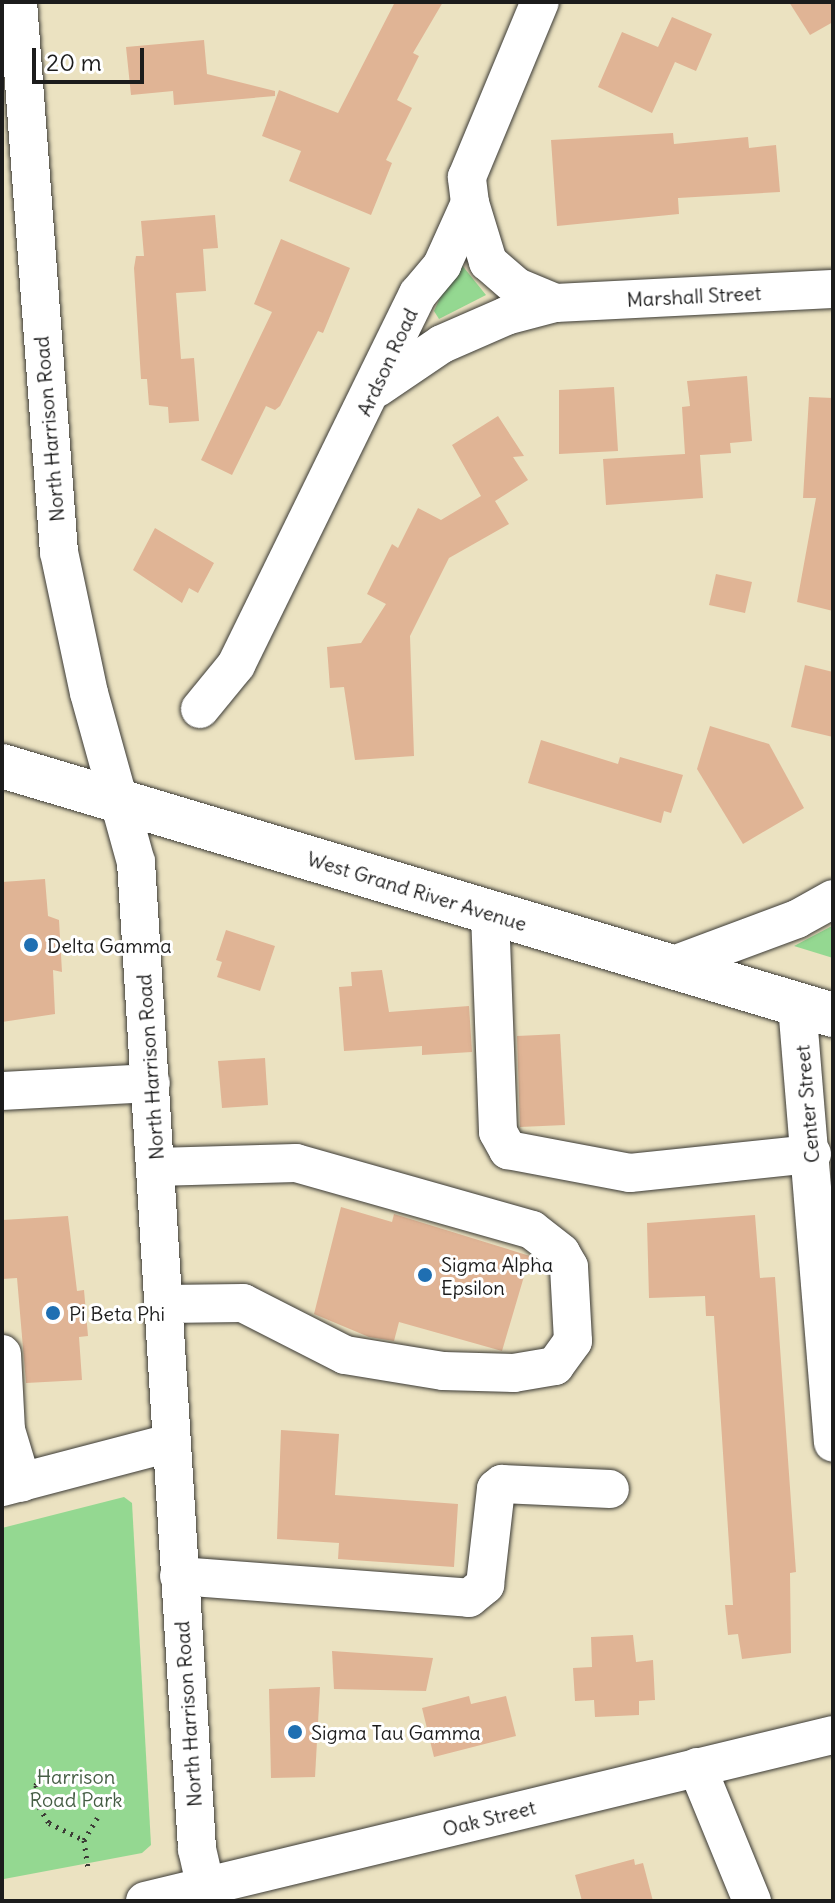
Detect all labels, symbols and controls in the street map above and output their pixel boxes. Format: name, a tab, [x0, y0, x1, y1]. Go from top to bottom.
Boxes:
scale bar	[36, 32, 148, 82]
text: 20 m	[46, 47, 102, 77]
street label: Marshall Street	[626, 280, 762, 312]
street label: Ardson Road	[352, 304, 422, 420]
street label: North Harrison Road	[29, 335, 69, 523]
street label: West Grand River Avenue	[304, 846, 530, 936]
place label: Delta Gamma	[47, 933, 172, 957]
marker: Delta Gamma	[22, 936, 40, 954]
street label: North Harrison Road	[132, 973, 168, 1161]
street label: Center Street	[790, 1044, 824, 1164]
place label: Sigma Alpha Epsilon	[441, 1252, 553, 1299]
marker: Sigma Alpha Epsilon	[416, 1266, 434, 1284]
place label: Pi Beta Phi	[69, 1301, 165, 1325]
marker: Pi Beta Phi	[44, 1304, 62, 1322]
street label: North Harrison Road	[170, 1620, 206, 1808]
place label: Sigma Tau Gamma	[311, 1720, 481, 1744]
marker: Sigma Tau Gamma	[286, 1723, 304, 1741]
park label: Harrison Road Park	[30, 1764, 122, 1811]
street label: Oak Street	[440, 1795, 538, 1841]

